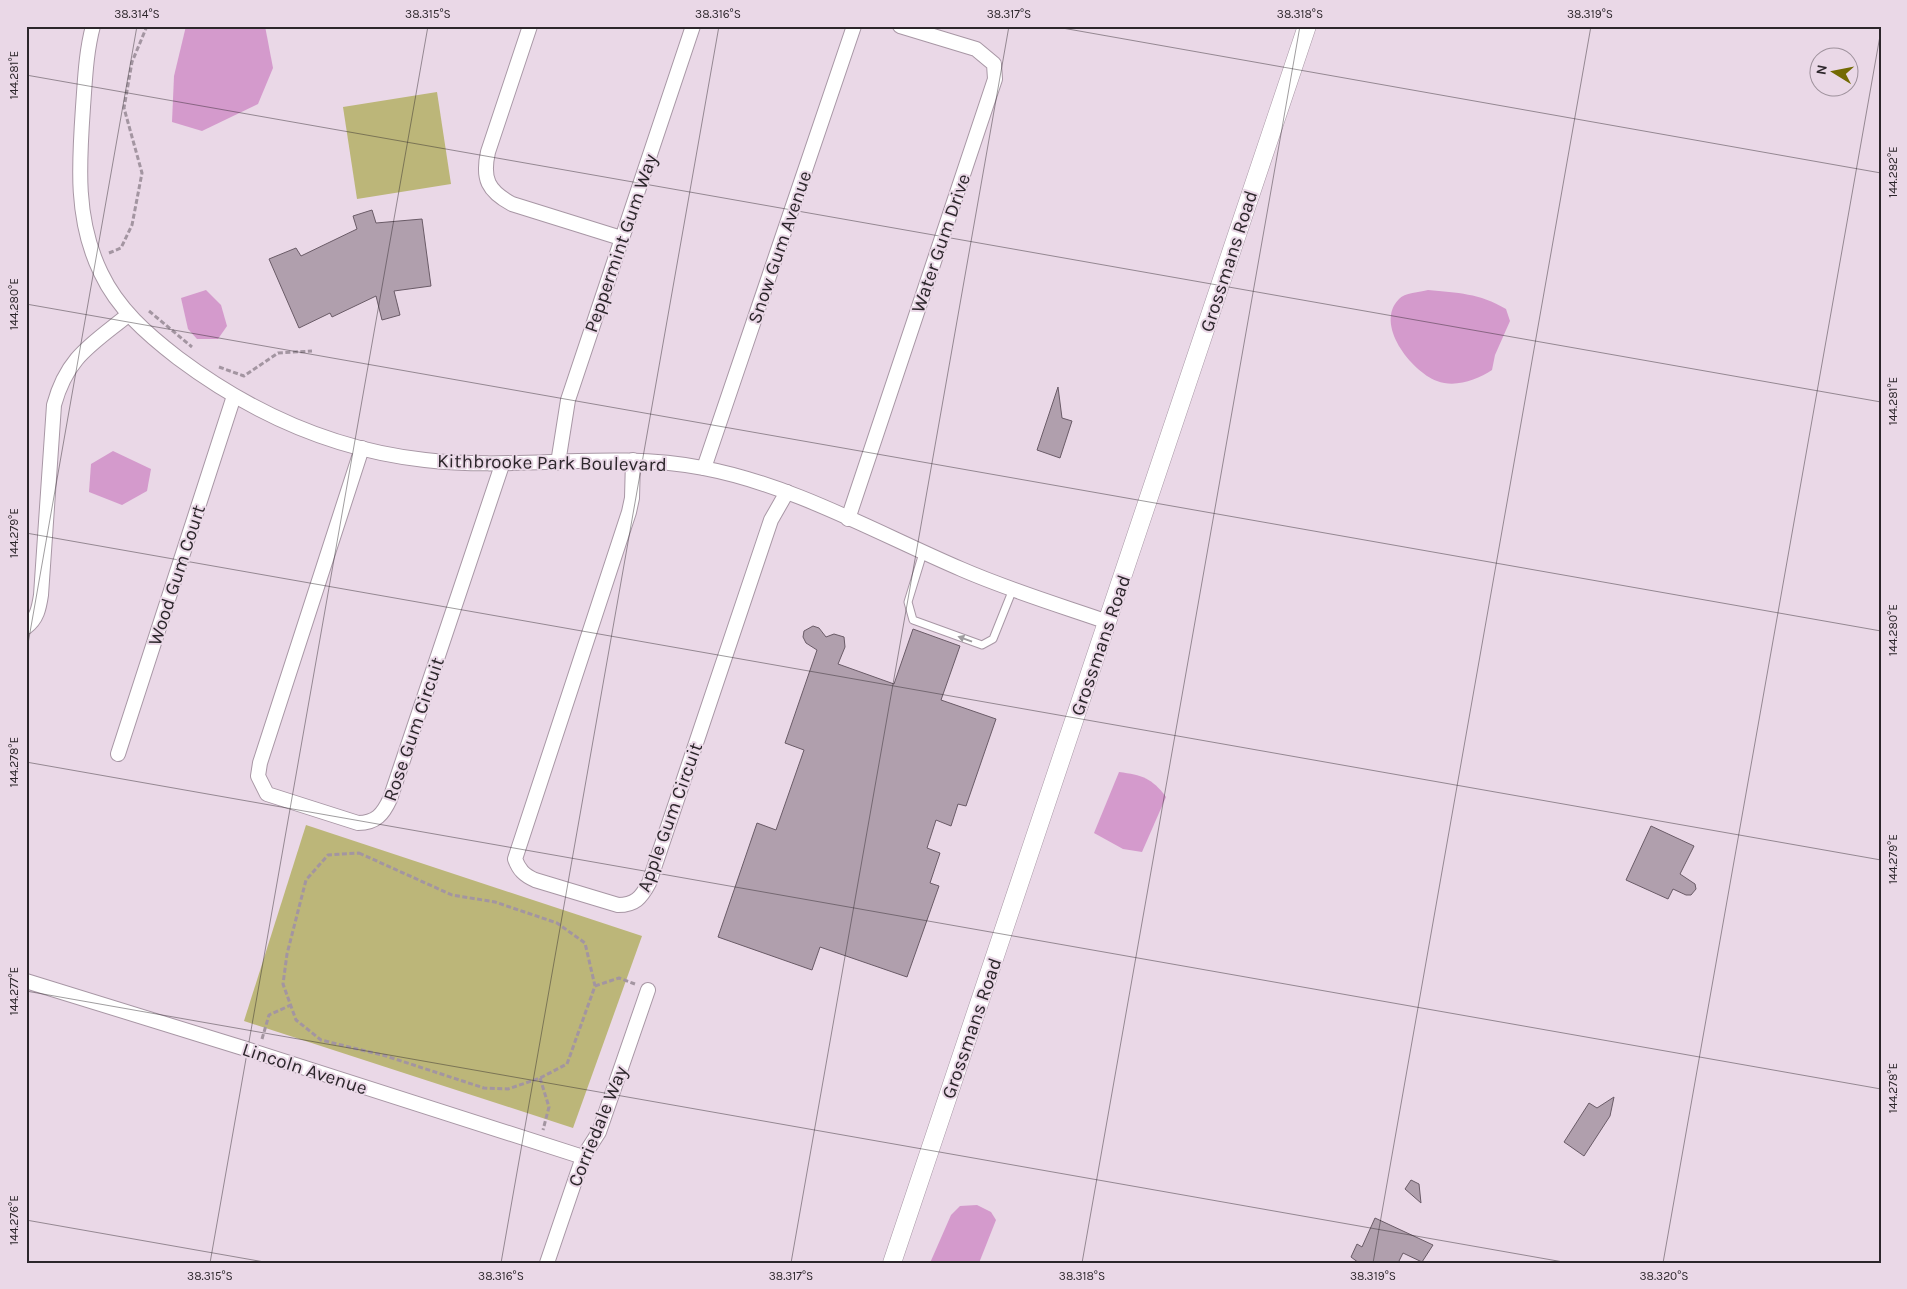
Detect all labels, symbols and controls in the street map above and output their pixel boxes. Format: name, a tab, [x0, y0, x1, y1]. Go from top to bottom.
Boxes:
text: 38.314°S	[114, 7, 160, 21]
text: 38.315°S	[405, 7, 451, 21]
text: 38.316°S	[695, 7, 741, 21]
text: 38.317°S	[987, 7, 1031, 21]
text: 38.318°S	[1277, 7, 1323, 21]
text: 38.319°S	[1567, 7, 1613, 21]
north arrow	[1810, 48, 1860, 98]
text: 144.281°E	[7, 51, 21, 99]
text: N	[1812, 63, 1831, 76]
text: 144.282°E	[1886, 146, 1900, 198]
street label: Peppermint Gum Way	[580, 151, 662, 335]
street label: Snow Gum Avenue	[743, 168, 816, 327]
street label: Water Gum Drive	[907, 171, 975, 316]
street label: Grossmans Road	[1196, 188, 1262, 335]
text: 144.280°E	[7, 278, 21, 330]
text: 144.281°E	[1886, 377, 1900, 425]
street label: Kithbrooke Park Boulevard	[437, 450, 667, 476]
street label: Wood Gum Court	[144, 502, 210, 648]
text: 144.279°E	[7, 508, 21, 558]
street label: Grossmans Road	[1067, 572, 1135, 719]
text: 144.280°E	[1886, 604, 1900, 656]
one-way arrow	[957, 635, 972, 643]
street label: Rose Gum Circuit	[379, 655, 449, 804]
text: 144.278°E	[7, 737, 21, 787]
street label: Apple Gum Circuit	[633, 740, 707, 895]
text: 144.279°E	[1886, 834, 1900, 884]
street label: Grossmans Road	[938, 955, 1006, 1102]
text: 144.277°E	[7, 967, 21, 1015]
street label: Lincoln Avenue	[239, 1038, 370, 1100]
street label: Corriedale Way	[564, 1063, 632, 1190]
text: 144.278°E	[1886, 1063, 1900, 1113]
text: 144.276°E	[7, 1195, 21, 1245]
text: 38.315°S	[187, 1269, 233, 1283]
text: 38.316°S	[478, 1269, 524, 1283]
text: 38.317°S	[769, 1269, 813, 1283]
text: 38.318°S	[1059, 1269, 1105, 1283]
text: 38.319°S	[1350, 1269, 1396, 1283]
text: 38.320°S	[1639, 1269, 1689, 1283]

